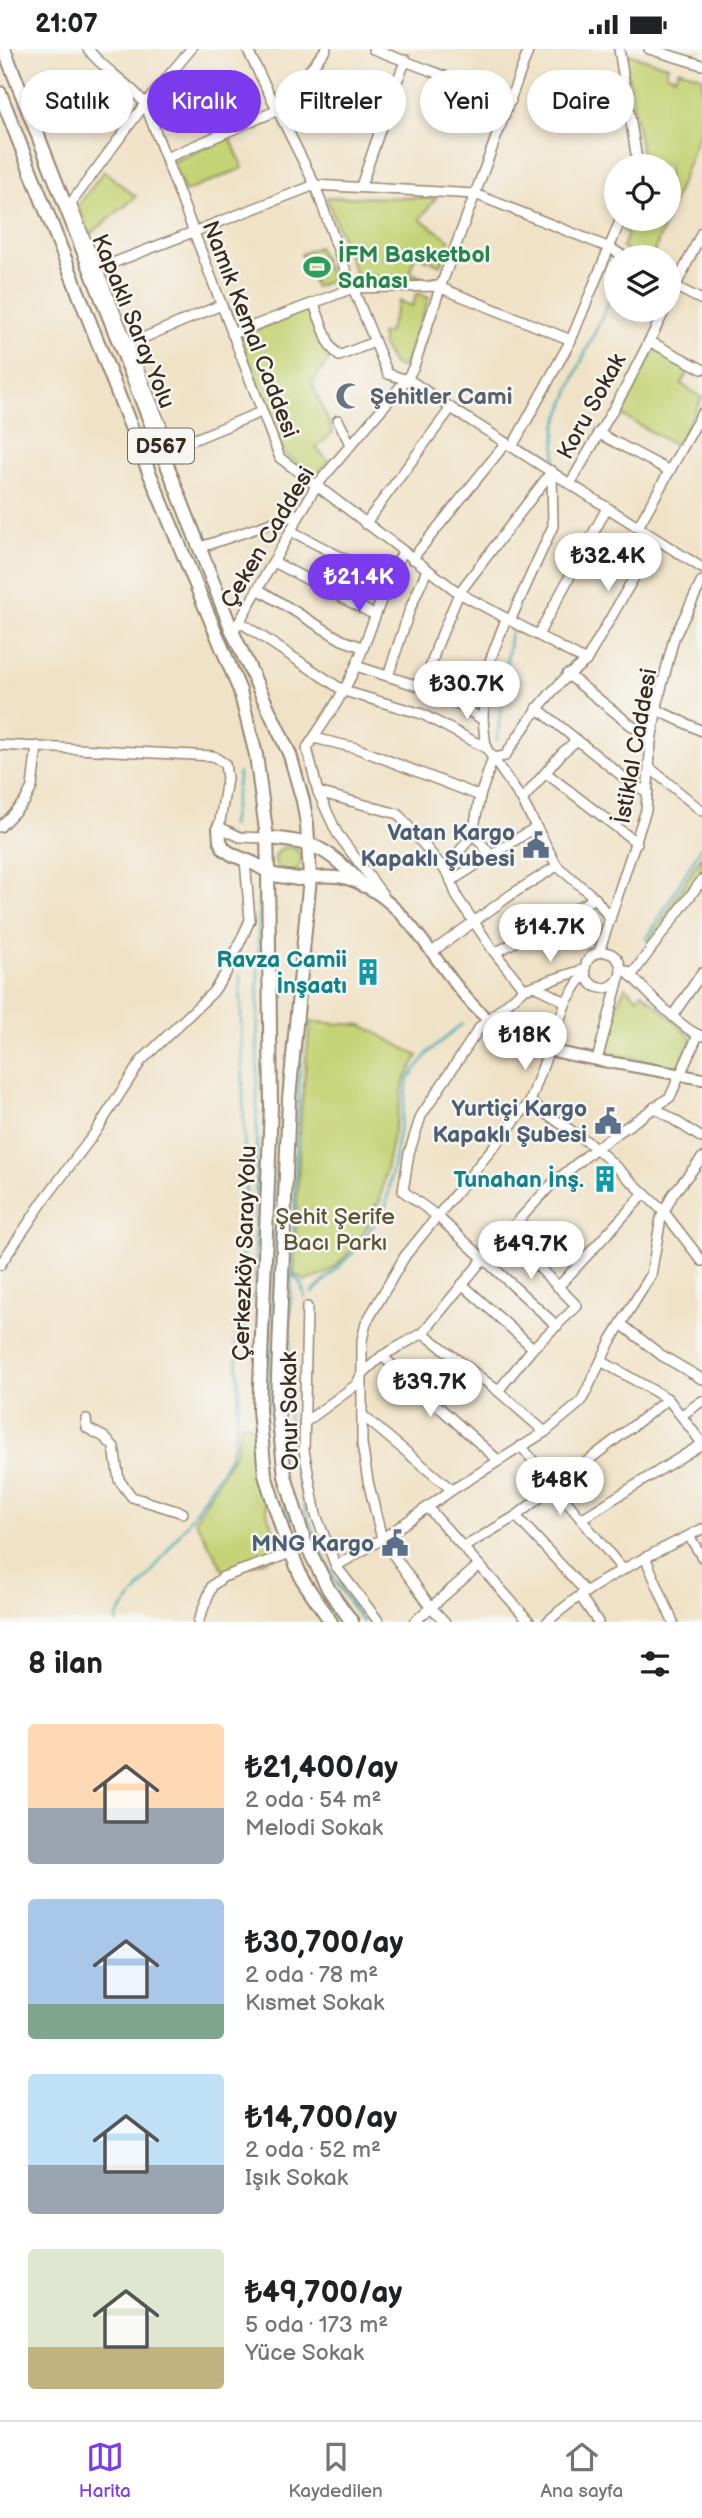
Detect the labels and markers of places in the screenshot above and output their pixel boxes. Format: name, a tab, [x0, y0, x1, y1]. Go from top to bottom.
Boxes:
place label: İFM Basketbol Sahası	[338, 240, 490, 295]
sports icon: İFM Basketbol Sahası	[302, 252, 332, 282]
mosque icon: Şehitler Cami	[334, 381, 364, 411]
place label: Şehitler Cami	[370, 383, 512, 411]
pin: ₺32.4K	[551, 533, 665, 593]
pin: ₺21.4K	[302, 554, 416, 614]
pin: ₺30.7K	[410, 661, 524, 721]
place label: Vatan Kargo Kapaklı Şubesi	[360, 819, 515, 873]
public building icon: Vatan Kargo Kapaklı Şubesi	[521, 830, 551, 860]
pin: ₺14.7K	[493, 905, 607, 964]
place label: Ravza Camii İnşaatı	[216, 946, 347, 1000]
building icon: Ravza Camii İnşaatı	[353, 957, 383, 987]
pin: ₺18K	[484, 1013, 566, 1072]
place label: Yurtiçi Kargo Kapaklı Şubesi	[432, 1095, 587, 1149]
public building icon: Yurtiçi Kargo Kapaklı Şubesi	[593, 1106, 623, 1136]
building icon: Tunahan İnş.	[590, 1164, 620, 1194]
place label: Tunahan İnş.	[453, 1165, 584, 1194]
pin: ₺49.7K	[474, 1221, 588, 1281]
pin: ₺39.7K	[373, 1359, 487, 1419]
pin: ₺48K	[519, 1457, 601, 1517]
public building icon: MNG Kargo	[380, 1528, 410, 1558]
place label: MNG Kargo	[251, 1530, 374, 1558]

